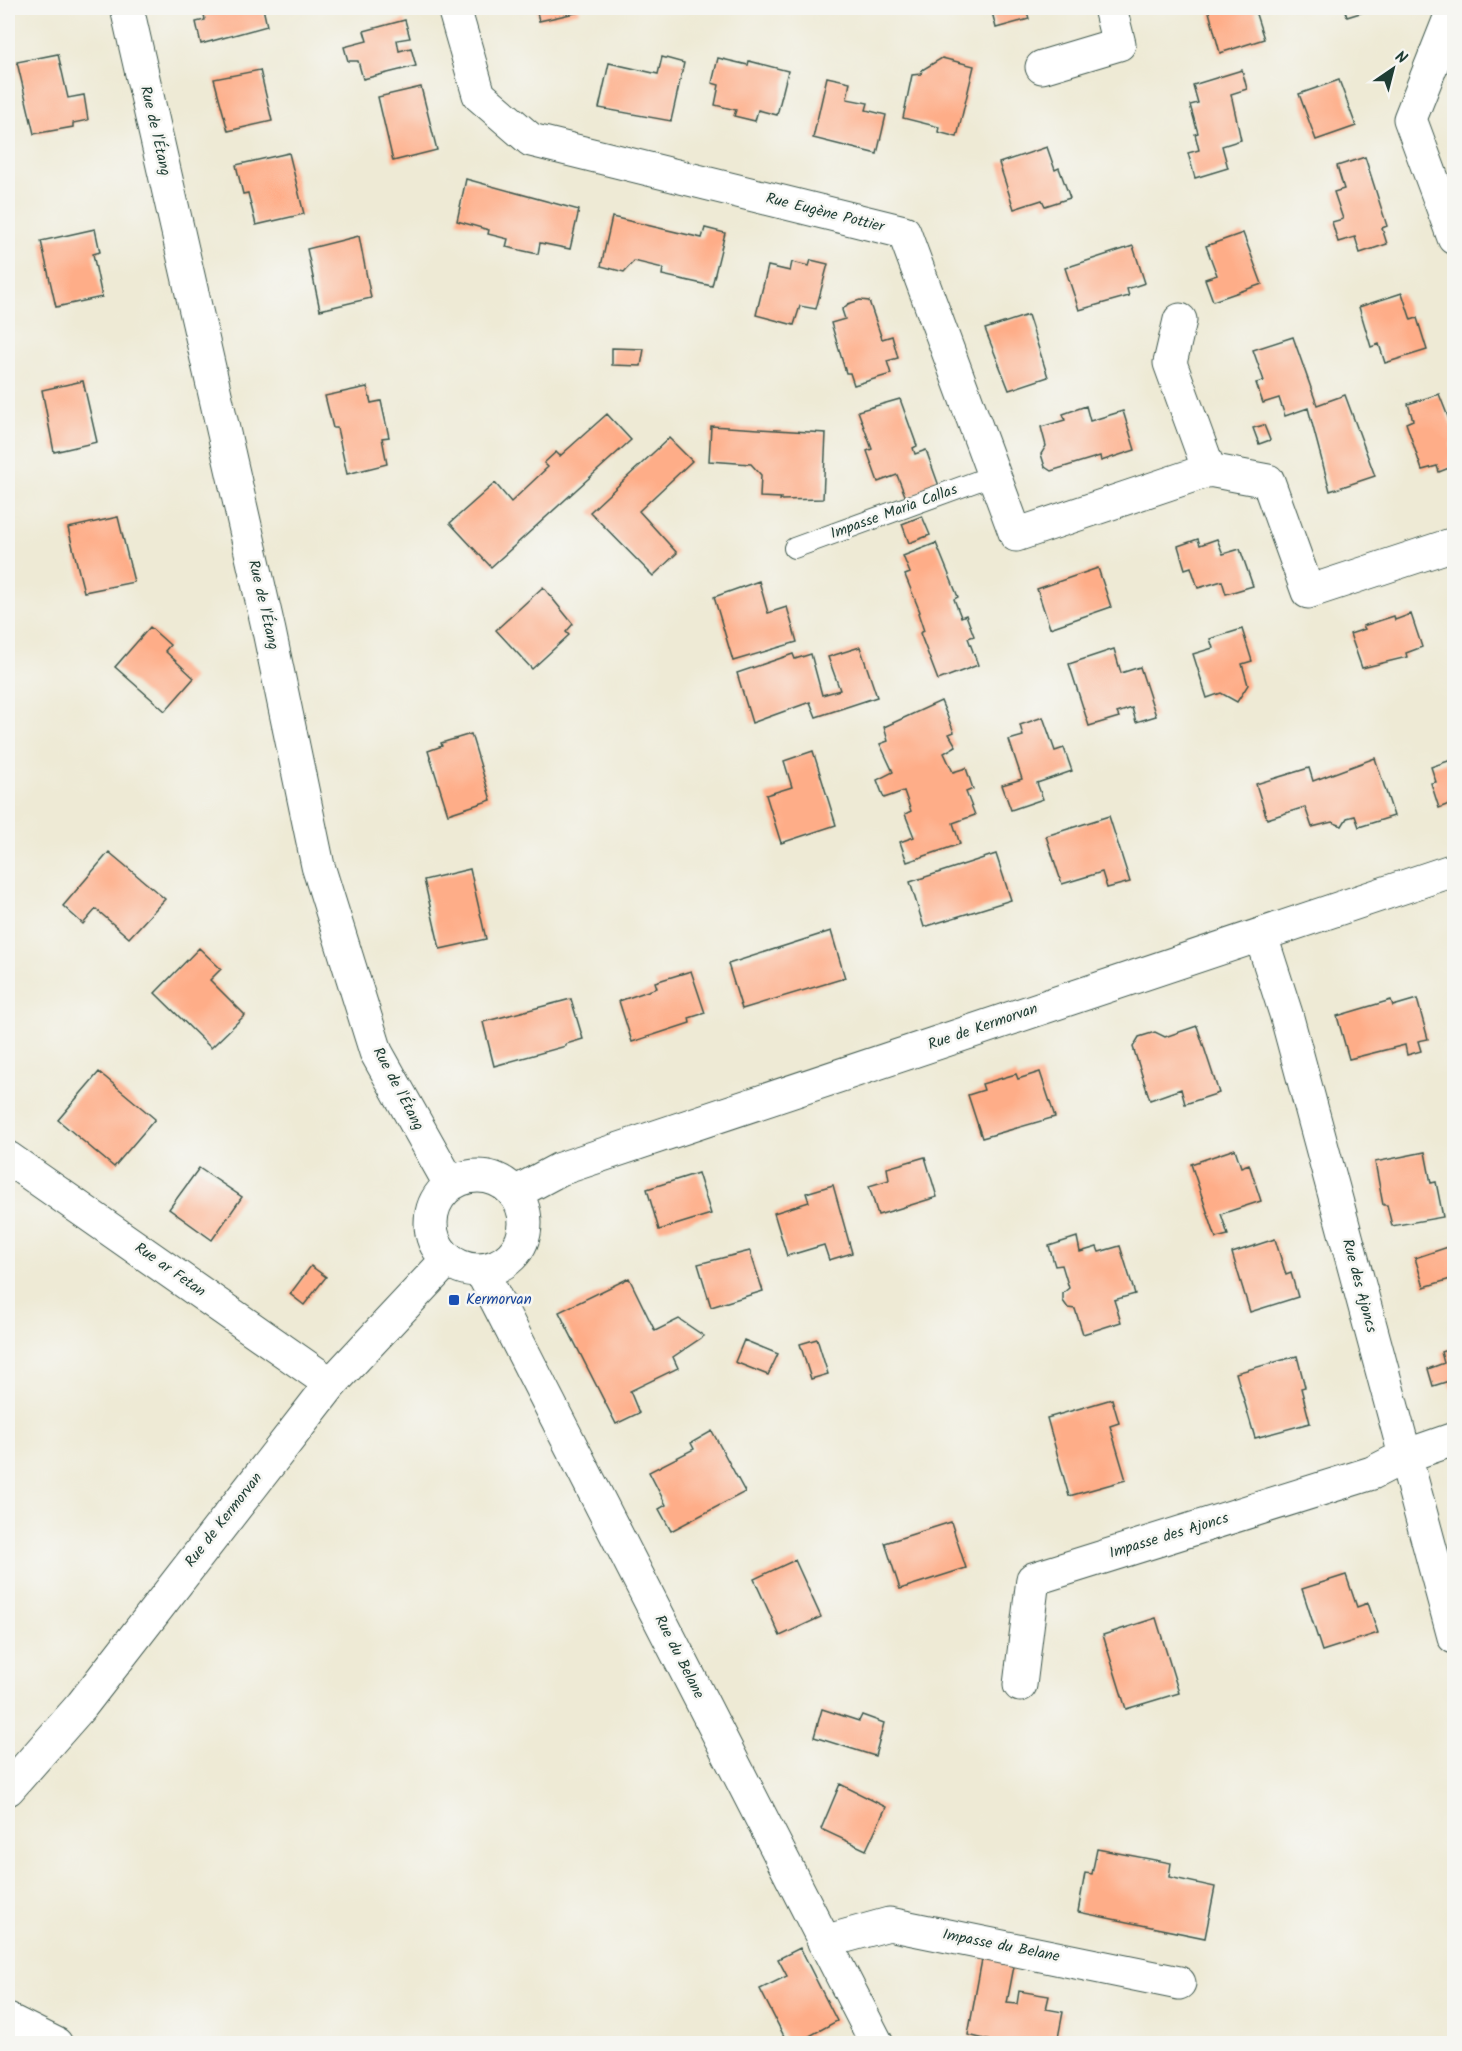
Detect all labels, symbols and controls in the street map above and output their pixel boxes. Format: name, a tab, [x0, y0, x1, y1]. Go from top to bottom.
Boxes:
north arrow	[1363, 39, 1423, 99]
text: N	[1389, 45, 1412, 71]
street label: Rue de l'Étang	[133, 84, 177, 178]
street label: Rue Eugène Pottier	[763, 187, 888, 240]
street label: Impasse Maria Callas	[827, 478, 961, 546]
street label: Rue de l'Étang	[241, 558, 285, 652]
street label: Rue de Kermorvan	[925, 997, 1041, 1057]
street label: Rue de l'Étang	[366, 1043, 430, 1135]
street label: Rue des Ajoncs	[1335, 1236, 1383, 1336]
street label: Rue ar Fetan	[129, 1237, 211, 1303]
place label: Kermorvan	[466, 1288, 532, 1312]
marker: Kermorvan	[447, 1293, 461, 1307]
street label: Rue de Kermorvan	[179, 1467, 269, 1573]
street label: Impasse des Ajoncs	[1106, 1506, 1232, 1566]
street label: Rue du Belane	[648, 1611, 711, 1703]
street label: Impasse du Belane	[940, 1923, 1062, 1969]

